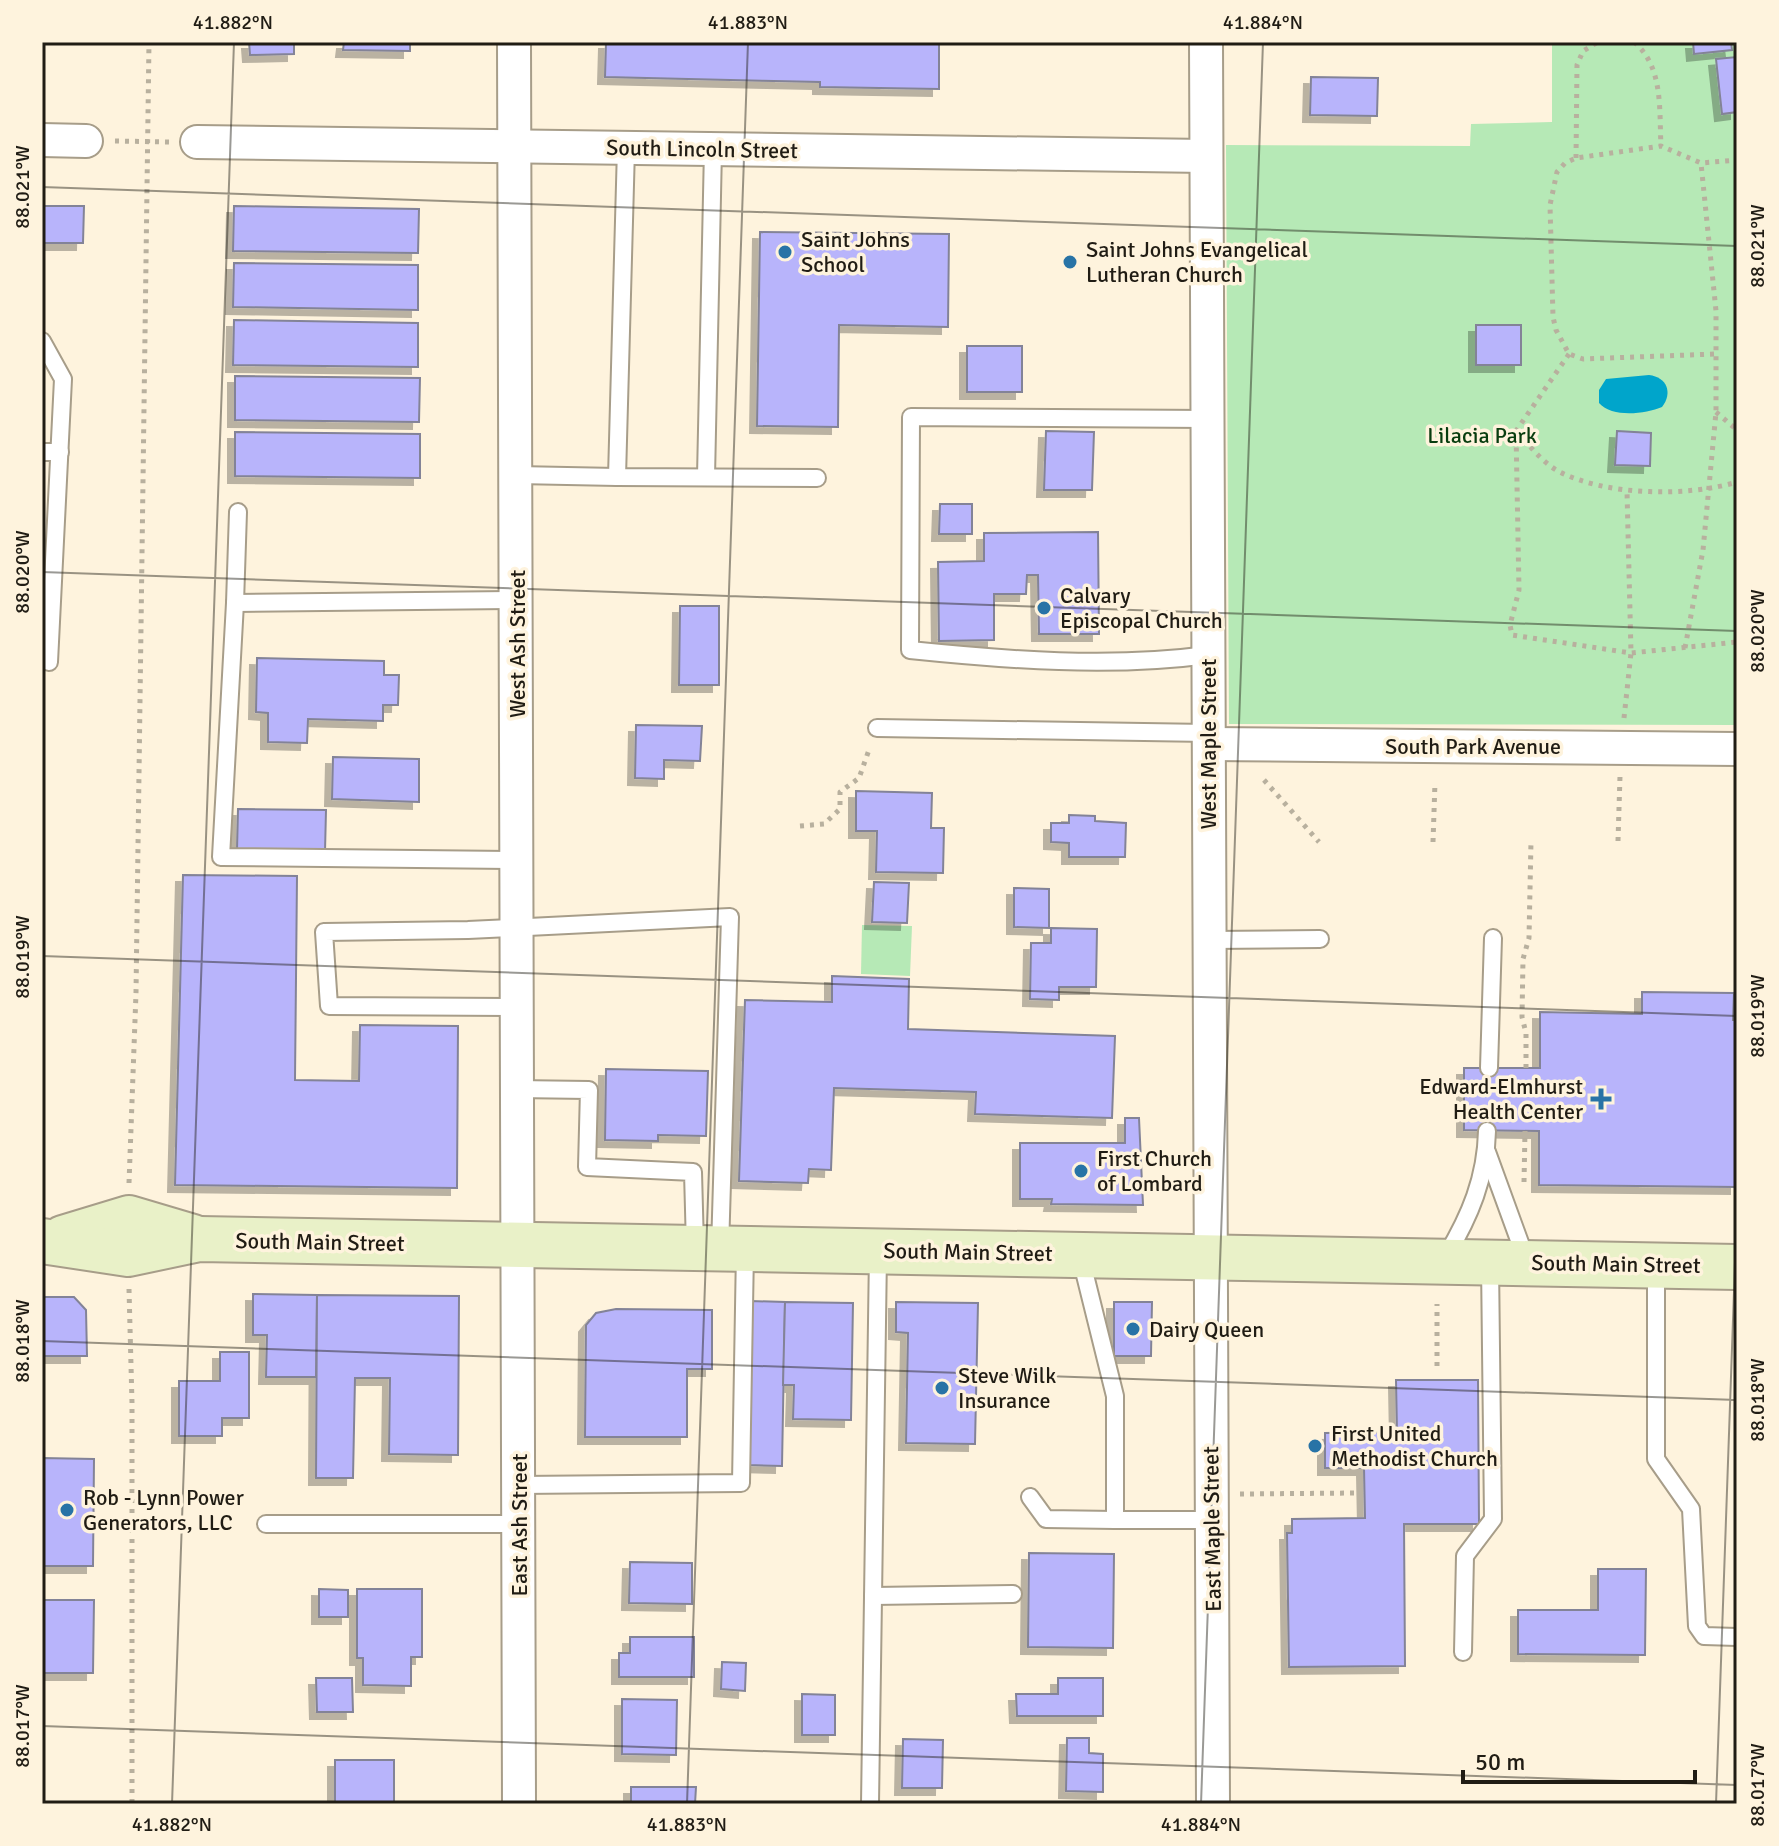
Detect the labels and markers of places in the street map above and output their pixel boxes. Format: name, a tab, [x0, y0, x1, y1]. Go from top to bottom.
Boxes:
place label: Saint Johns School	[801, 226, 910, 278]
place label: Saint Johns Evangelical Lutheran Church	[1086, 236, 1308, 288]
marker: Saint Johns School	[776, 243, 794, 261]
marker: Saint Johns Evangelical Lutheran Church	[1061, 253, 1079, 271]
place label: Calvary Episcopal Church	[1060, 582, 1223, 634]
marker: Calvary Episcopal Church	[1035, 599, 1053, 617]
place label: Edward-Elmhurst Health Center	[1419, 1073, 1583, 1125]
marker: Edward-Elmhurst Health Center	[1590, 1088, 1612, 1110]
place label: First Church of Lombard	[1097, 1145, 1212, 1197]
marker: First Church of Lombard	[1072, 1162, 1090, 1180]
place label: Dairy Queen	[1149, 1316, 1264, 1343]
marker: Dairy Queen	[1124, 1320, 1142, 1338]
place label: Steve Wilk Insurance	[958, 1362, 1056, 1414]
marker: Steve Wilk Insurance	[933, 1379, 951, 1397]
place label: First United Methodist Church	[1331, 1420, 1498, 1472]
marker: First United Methodist Church	[1306, 1437, 1324, 1455]
place label: Rob - Lynn Power Generators, LLC	[83, 1484, 244, 1536]
marker: Rob - Lynn Power Generators, LLC	[58, 1501, 76, 1519]

